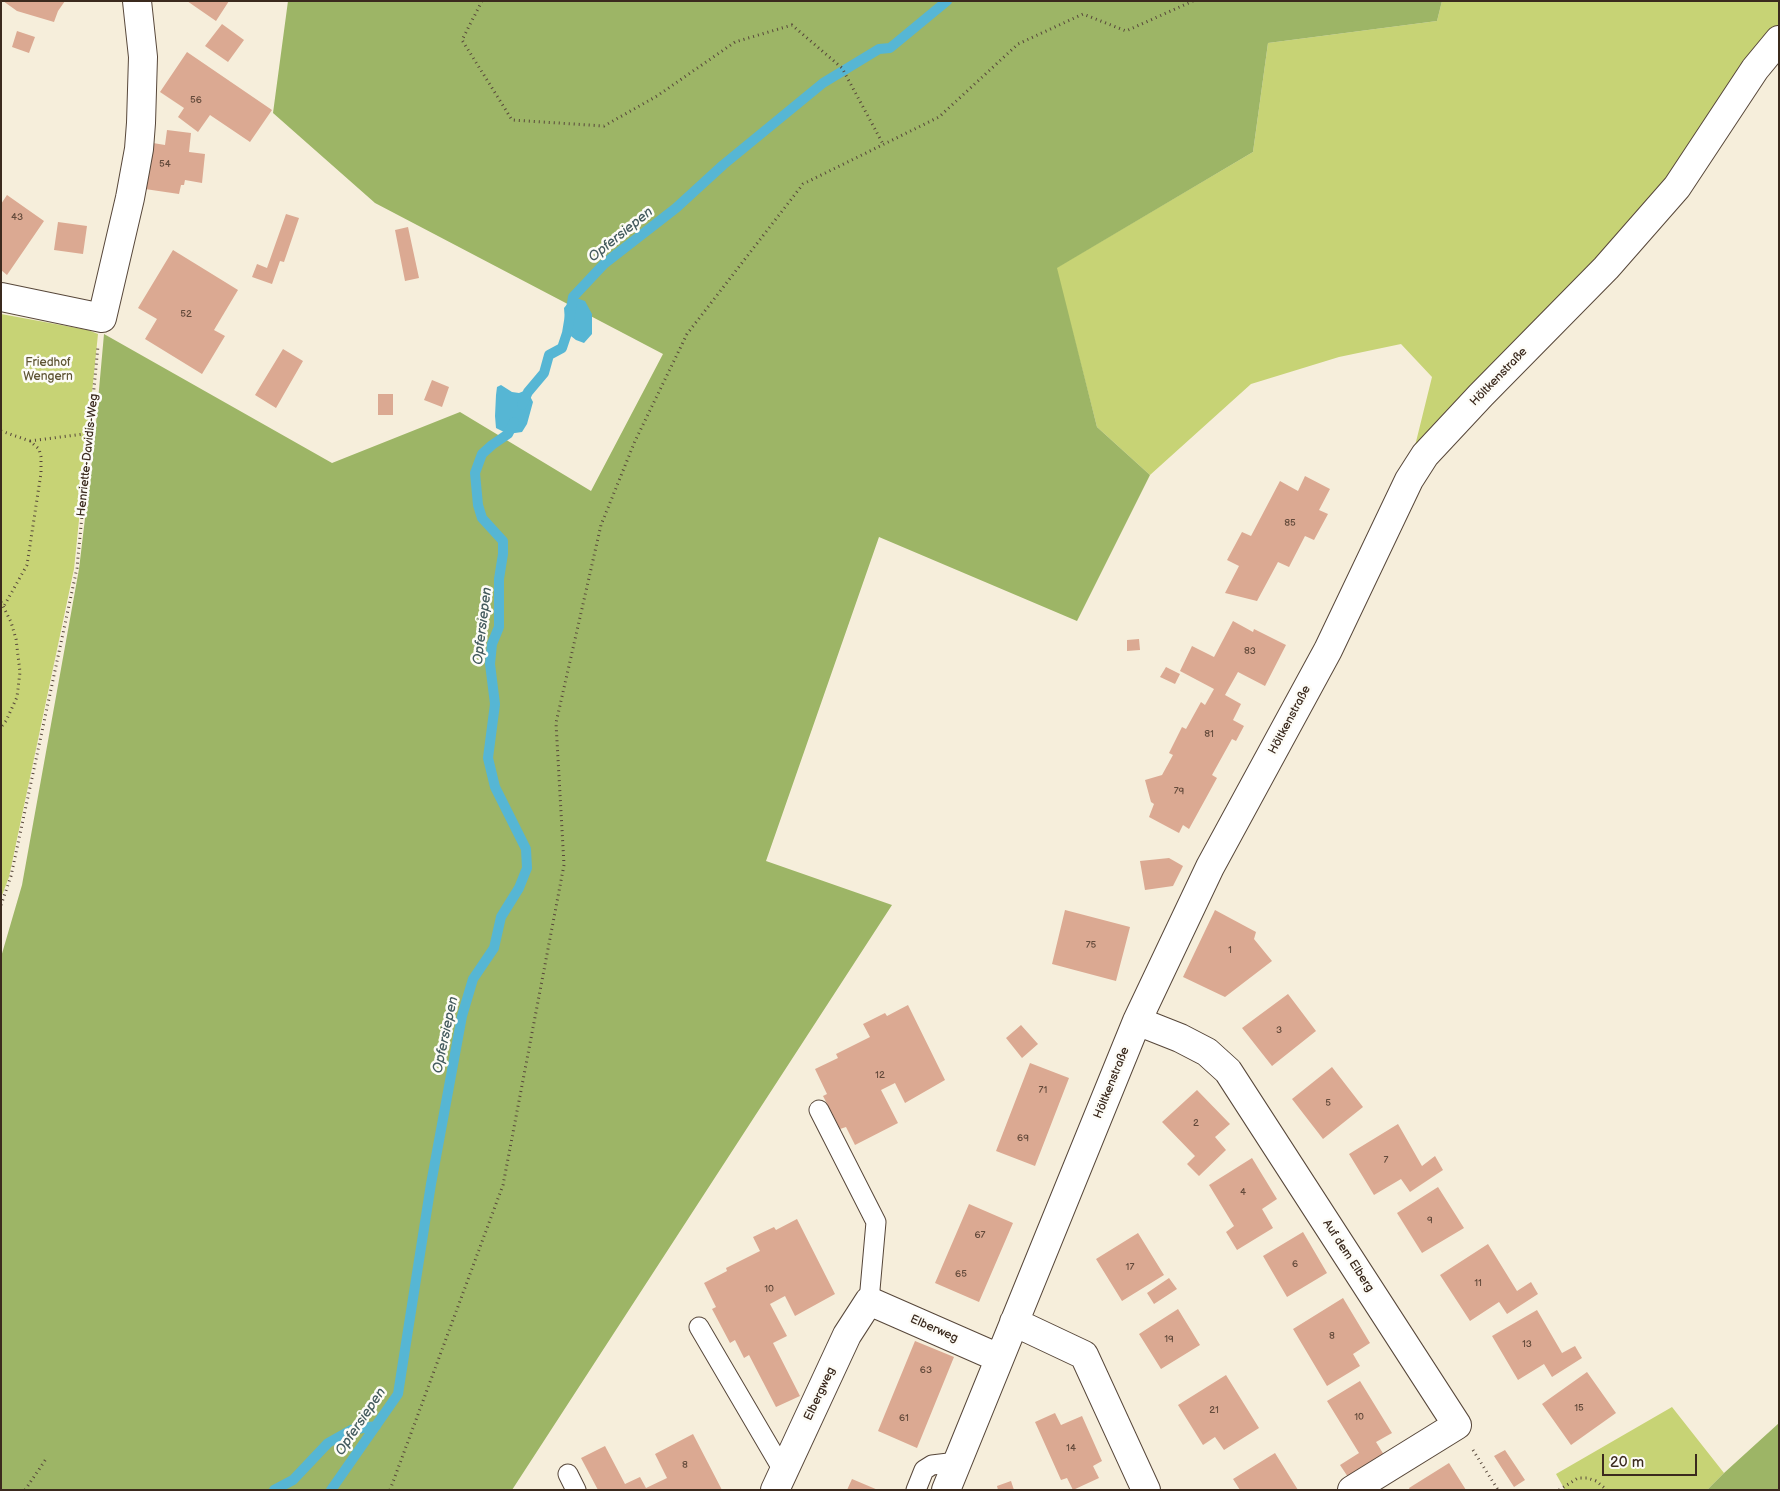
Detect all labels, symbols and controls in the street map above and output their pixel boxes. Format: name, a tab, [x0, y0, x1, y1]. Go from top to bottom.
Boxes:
house number: 56	[190, 94, 202, 106]
house number: 54	[159, 158, 171, 170]
water label: Opfersiepen	[585, 204, 657, 266]
house number: 43	[11, 211, 23, 223]
house number: 52	[180, 308, 192, 320]
street label: Höltkenstraße	[1468, 345, 1530, 409]
park label: Friedhof Wengern	[23, 356, 73, 384]
street label: Henriette-Davidis-Weg	[74, 393, 102, 517]
house number: 85	[1284, 517, 1296, 529]
water label: Opfersiepen	[470, 586, 496, 666]
house number: 83	[1244, 645, 1256, 657]
street label: Höltkenstraße	[1266, 683, 1314, 757]
house number: 81	[1204, 728, 1214, 740]
house number: 79	[1174, 785, 1184, 797]
house number: 75	[1086, 939, 1096, 951]
house number: 1	[1228, 944, 1232, 956]
water label: Opfersiepen	[430, 995, 462, 1075]
house number: 3	[1276, 1024, 1282, 1036]
street label: Höltkenstraße	[1091, 1045, 1133, 1121]
house number: 12	[875, 1069, 885, 1081]
house number: 71	[1039, 1084, 1047, 1096]
house number: 5	[1325, 1097, 1331, 1109]
house number: 2	[1193, 1117, 1199, 1129]
house number: 69	[1017, 1132, 1029, 1144]
house number: 7	[1384, 1154, 1388, 1166]
house number: 4	[1240, 1186, 1246, 1198]
house number: 9	[1427, 1214, 1433, 1226]
street label: Auf dem Elberg	[1319, 1217, 1377, 1295]
house number: 67	[974, 1229, 986, 1241]
house number: 6	[1292, 1258, 1298, 1270]
house number: 17	[1126, 1261, 1134, 1273]
house number: 65	[955, 1268, 967, 1280]
house number: 11	[1474, 1277, 1482, 1289]
house number: 10	[764, 1283, 774, 1295]
street label: Elberweg	[908, 1312, 960, 1346]
house number: 8	[1329, 1330, 1335, 1342]
house number: 19	[1164, 1333, 1174, 1345]
house number: 13	[1522, 1338, 1532, 1350]
house number: 63	[920, 1364, 932, 1376]
street label: Elbergweg	[801, 1365, 839, 1423]
water label: Opfersiepen	[332, 1385, 390, 1459]
house number: 15	[1574, 1402, 1584, 1414]
house number: 21	[1209, 1404, 1219, 1416]
house number: 10	[1354, 1411, 1364, 1423]
house number: 61	[899, 1412, 909, 1424]
house number: 14	[1066, 1442, 1076, 1454]
scale bar	[1605, 1444, 1700, 1476]
text: 20 m	[1610, 1453, 1644, 1472]
house number: 8	[682, 1459, 688, 1471]

